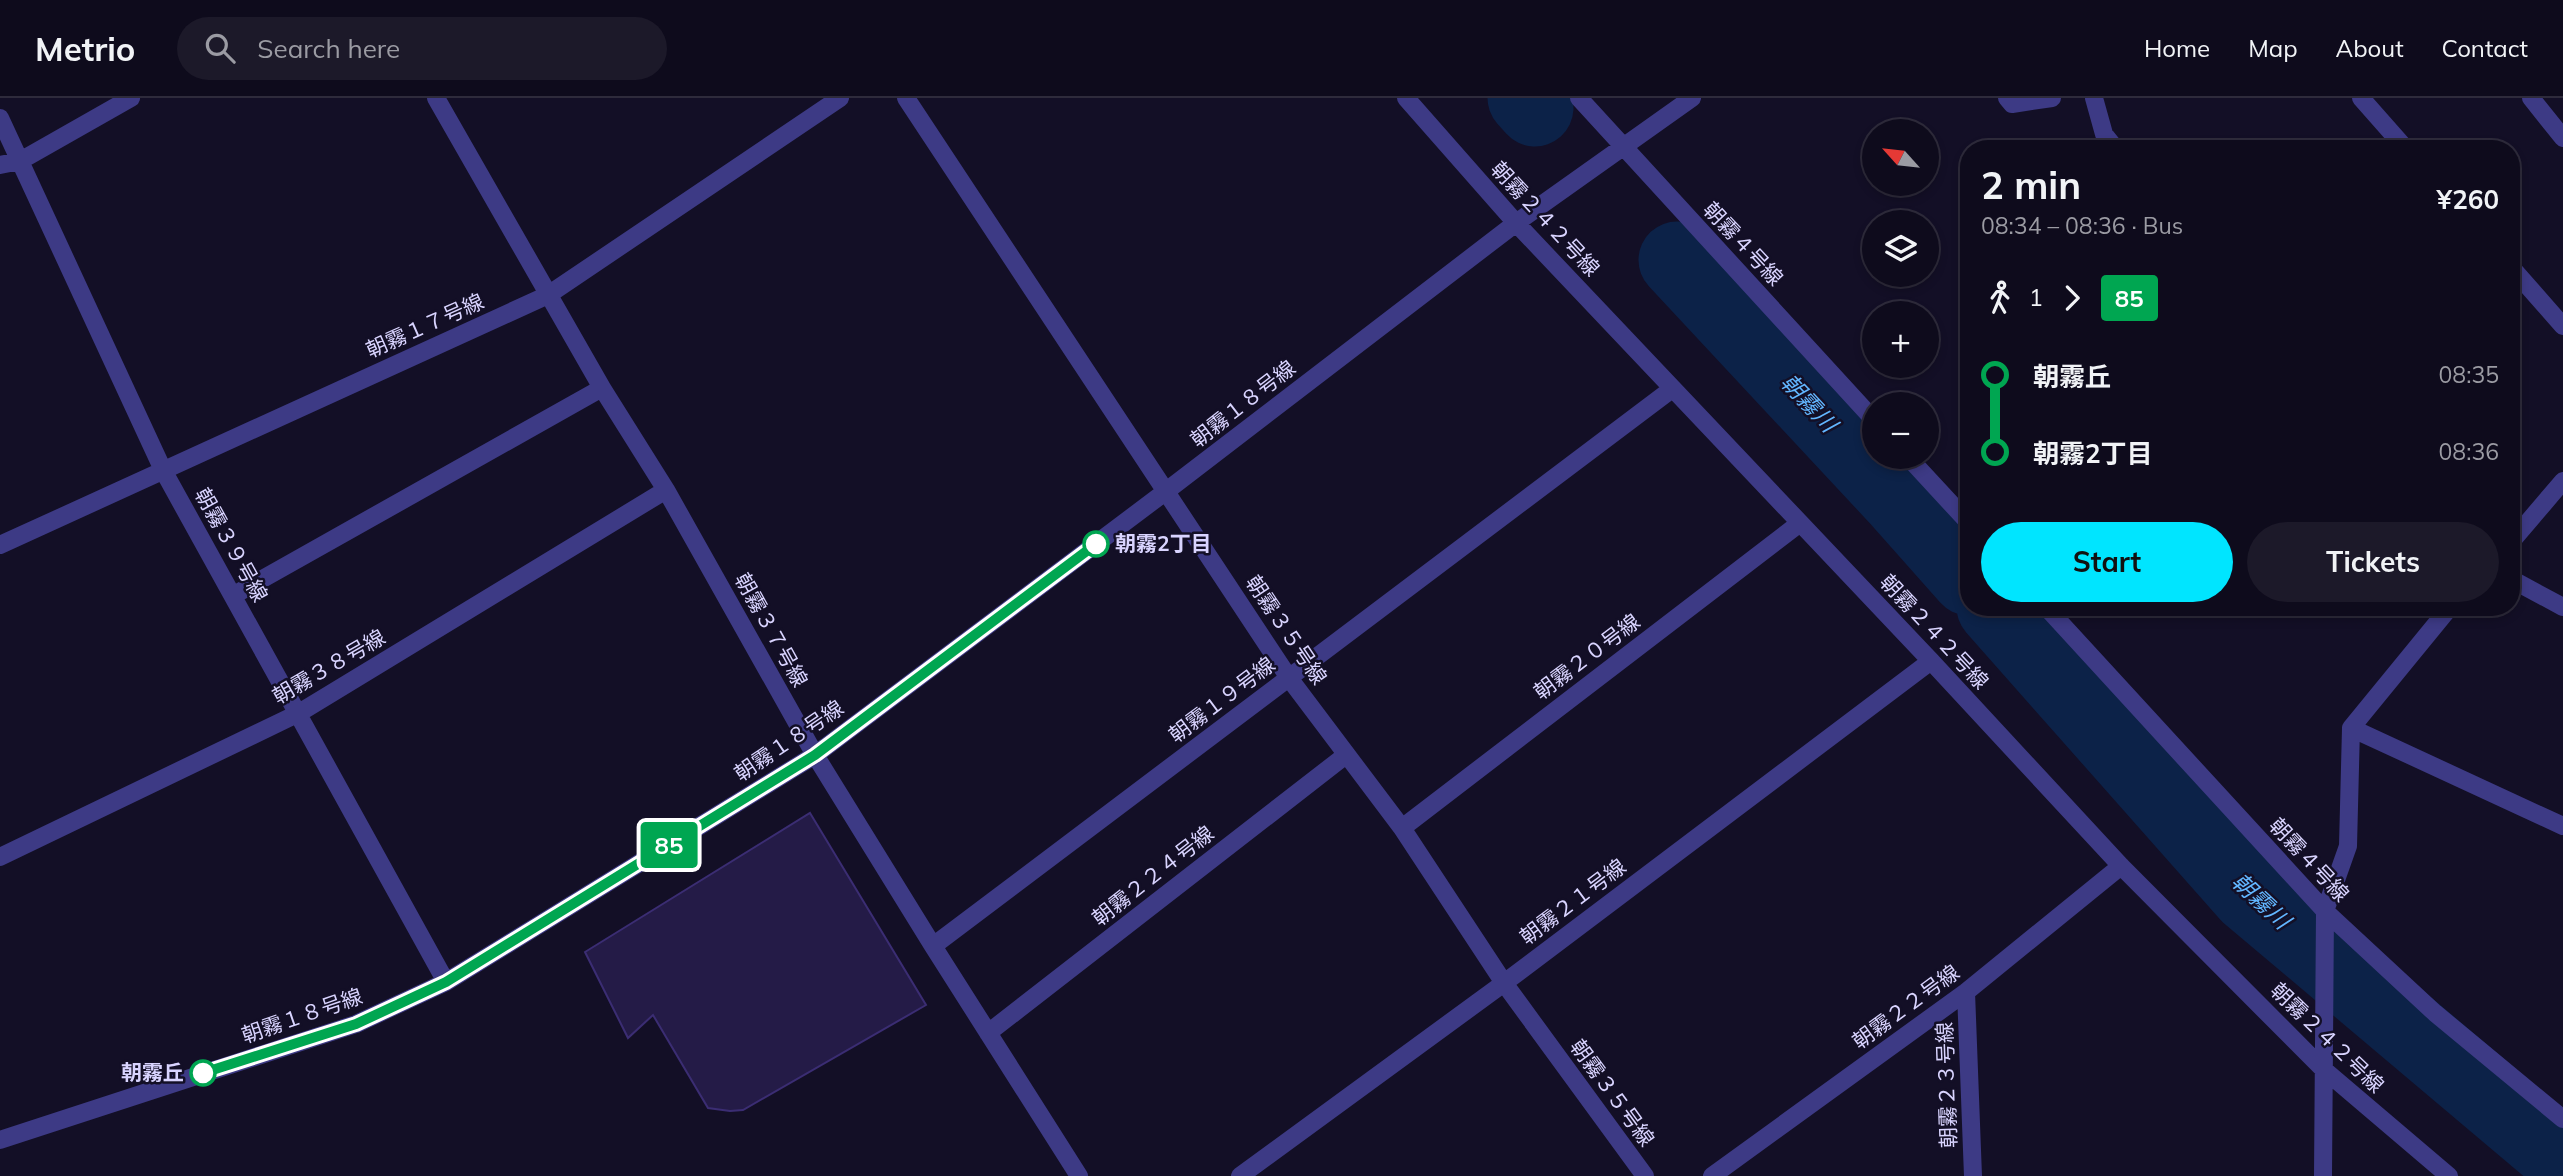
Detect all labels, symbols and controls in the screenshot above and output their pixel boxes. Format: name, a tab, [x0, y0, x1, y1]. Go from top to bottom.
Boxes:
search box	[177, 17, 667, 80]
text: Metrio	[35, 28, 135, 69]
icon: search	[201, 29, 239, 67]
text: Search here	[257, 32, 400, 65]
text: Home	[2144, 33, 2210, 63]
text: Map	[2248, 33, 2298, 63]
text: About	[2336, 33, 2404, 63]
text: Contact	[2442, 33, 2528, 63]
north arrow	[1862, 119, 1939, 196]
map controls	[1862, 119, 1939, 469]
street label: 朝霧２４２号線	[1486, 156, 1605, 281]
text: 2 min	[1981, 161, 2081, 209]
text: ¥260	[2437, 183, 2499, 216]
street label: 朝霧４号線	[1698, 196, 1789, 291]
button: layers	[1862, 210, 1939, 287]
text: 08:34 – 08:36 · Bus	[1981, 211, 2183, 240]
icon: walk	[1981, 279, 2019, 317]
icon: forward	[2053, 279, 2091, 317]
text: 1	[2029, 283, 2043, 312]
text: 85	[2115, 283, 2144, 313]
street label: 朝霧１７号線	[362, 288, 487, 363]
button: +	[1862, 301, 1939, 378]
street label: 朝霧１８号線	[1185, 354, 1300, 452]
text: 朝霧丘	[2033, 360, 2111, 393]
text: 08:35	[2439, 360, 2499, 389]
water label: 朝霧川	[1775, 368, 1846, 440]
button: −	[1862, 392, 1939, 469]
text: 朝霧2丁目	[2033, 437, 2153, 470]
text: 08:36	[2439, 437, 2499, 466]
street label: 朝霧３９号線	[190, 483, 274, 606]
button: Start	[1981, 522, 2233, 602]
button: Tickets	[2247, 522, 2499, 602]
place label: 朝霧2丁目	[1115, 530, 1212, 556]
marker: 朝霧2丁目	[1083, 531, 1109, 557]
street label: 朝霧３７号線	[730, 568, 814, 691]
street label: 朝霧２４２号線	[1875, 569, 1994, 694]
street label: 朝霧３５号線	[1241, 570, 1333, 689]
street label: 朝霧２０号線	[1528, 608, 1645, 704]
street label: 朝霧３８号線	[267, 623, 390, 709]
street label: 朝霧１９号線	[1163, 651, 1280, 747]
street label: 朝霧１８号線	[729, 694, 848, 786]
street label: 朝霧４号線	[2264, 812, 2355, 907]
street label: 朝霧２２４号線	[1086, 820, 1218, 931]
line badge: 85	[638, 822, 700, 868]
text: 85	[655, 830, 683, 860]
street label: 朝霧２１号線	[1514, 853, 1631, 949]
water label: 朝霧川	[2226, 867, 2299, 937]
street label: 朝霧２２号線	[1847, 959, 1964, 1054]
street label: 朝霧２４２号線	[2266, 977, 2390, 1098]
street label: 朝霧１８号線	[238, 982, 365, 1048]
street label: 朝霧２３号線	[1931, 1022, 1961, 1148]
street label: 朝霧３５号線	[1565, 1034, 1660, 1151]
place label: 朝霧丘	[121, 1059, 184, 1085]
marker: 朝霧丘	[190, 1060, 216, 1086]

